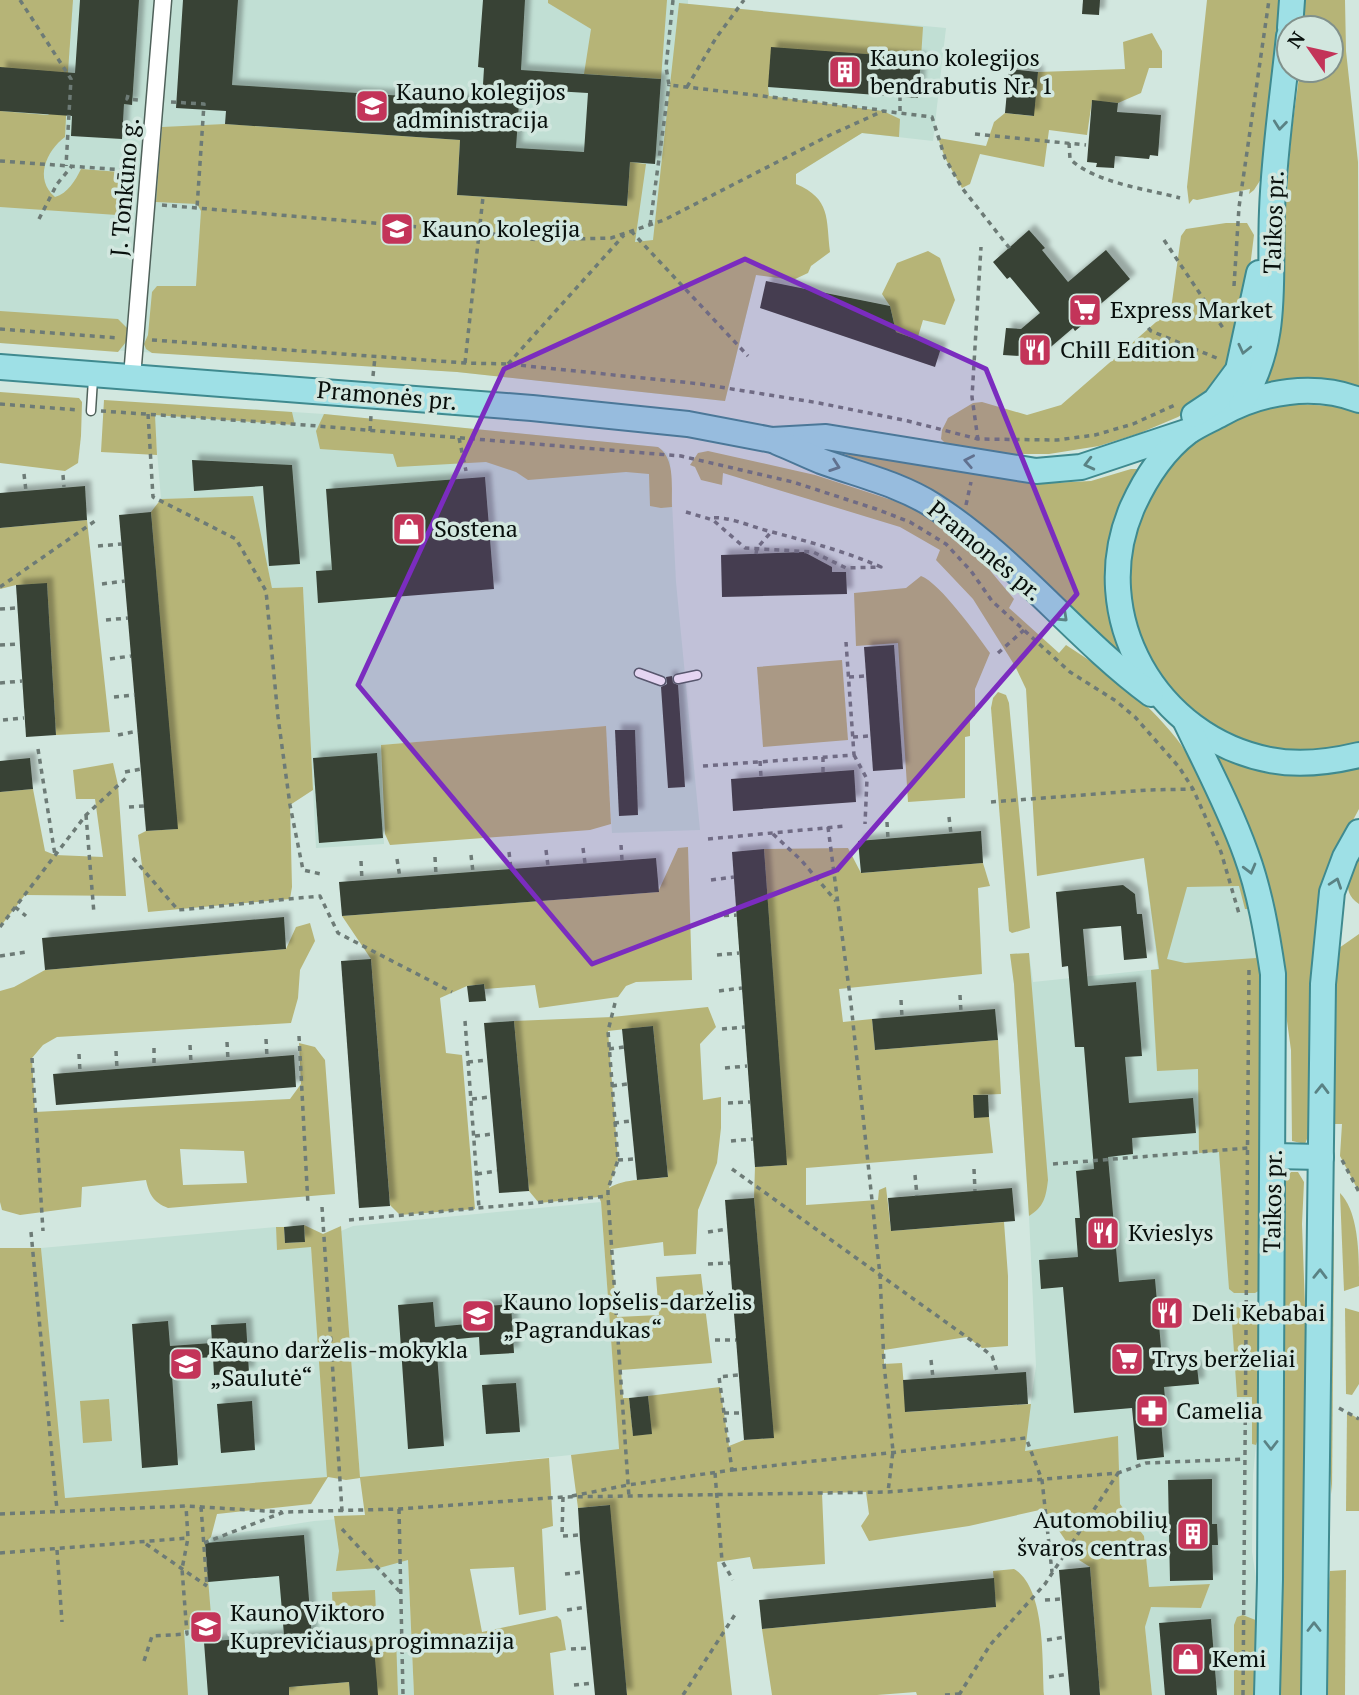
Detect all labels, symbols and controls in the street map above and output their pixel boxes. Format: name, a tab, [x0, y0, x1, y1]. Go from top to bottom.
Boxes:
north arrow	[1275, 14, 1345, 84]
text: N	[1281, 26, 1310, 52]
place label: Kauno kolegijos bendrabutis Nr. 1	[870, 41, 1053, 101]
building icon: Kauno kolegijos bendrabutis Nr. 1	[826, 53, 864, 91]
place label: Kauno kolegijos administracija	[396, 75, 566, 135]
school or university icon: Kauno kolegijos administracija	[353, 87, 391, 125]
street label: J. Tonkūno g.	[102, 116, 146, 258]
one-way arrow	[1273, 120, 1288, 131]
street label: Taikos pr.	[1255, 170, 1291, 274]
school or university icon: Kauno kolegija	[378, 210, 416, 248]
place label: Kauno kolegija	[422, 212, 580, 244]
supermarket icon: Express Market	[1066, 291, 1104, 329]
place label: Express Market	[1110, 293, 1273, 325]
restaurant icon: Chill Edition	[1016, 331, 1054, 369]
place label: Chill Edition	[1060, 333, 1195, 365]
one-way arrow	[1237, 343, 1252, 355]
street label: Pramonės pr.	[316, 373, 459, 417]
one-way arrow	[963, 454, 975, 469]
one-way arrow	[1084, 456, 1096, 470]
one-way arrow	[829, 458, 841, 472]
street label: Pramonės pr.	[921, 493, 1050, 608]
shop icon: Sostena	[390, 510, 428, 548]
place label: Sostena	[434, 512, 518, 544]
one-way arrow	[1055, 608, 1068, 621]
one-way arrow	[1242, 863, 1257, 875]
one-way arrow	[1328, 878, 1342, 890]
one-way arrow	[1314, 1083, 1330, 1094]
street label: Taikos pr.	[1255, 1149, 1289, 1253]
restaurant icon: Kvieslys	[1084, 1214, 1122, 1252]
place label: Kvieslys	[1128, 1216, 1214, 1248]
one-way arrow	[1312, 1268, 1328, 1278]
place label: Kauno lopšelis-darželis „Pagrandukas“	[503, 1285, 752, 1345]
restaurant icon: Deli Kebabai	[1148, 1294, 1186, 1332]
place label: Deli Kebabai	[1192, 1296, 1325, 1328]
school or university icon: Kauno lopšelis-darželis „Pagrandukas“	[459, 1297, 497, 1335]
place label: Kauno darželis-mokykla „Saulutė“	[210, 1333, 468, 1393]
supermarket icon: Trys berželiai	[1108, 1340, 1146, 1378]
place label: Trys berželiai	[1152, 1342, 1296, 1374]
school or university icon: Kauno darželis-mokykla „Saulutė“	[167, 1345, 205, 1383]
pharmacy icon: Camelia	[1133, 1392, 1171, 1430]
place label: Camelia	[1176, 1394, 1263, 1426]
one-way arrow	[1263, 1440, 1279, 1451]
place label: Automobilių švaros centras	[1017, 1503, 1168, 1563]
building icon: Automobilių švaros centras	[1174, 1515, 1212, 1553]
place label: Kauno Viktoro Kuprevičiaus progimnazija	[230, 1596, 515, 1656]
school or university icon: Kauno Viktoro Kuprevičiaus progimnazija	[187, 1608, 225, 1646]
one-way arrow	[1306, 1621, 1322, 1632]
shop icon: Kemi	[1169, 1640, 1207, 1678]
place label: Kemi	[1212, 1642, 1266, 1674]

